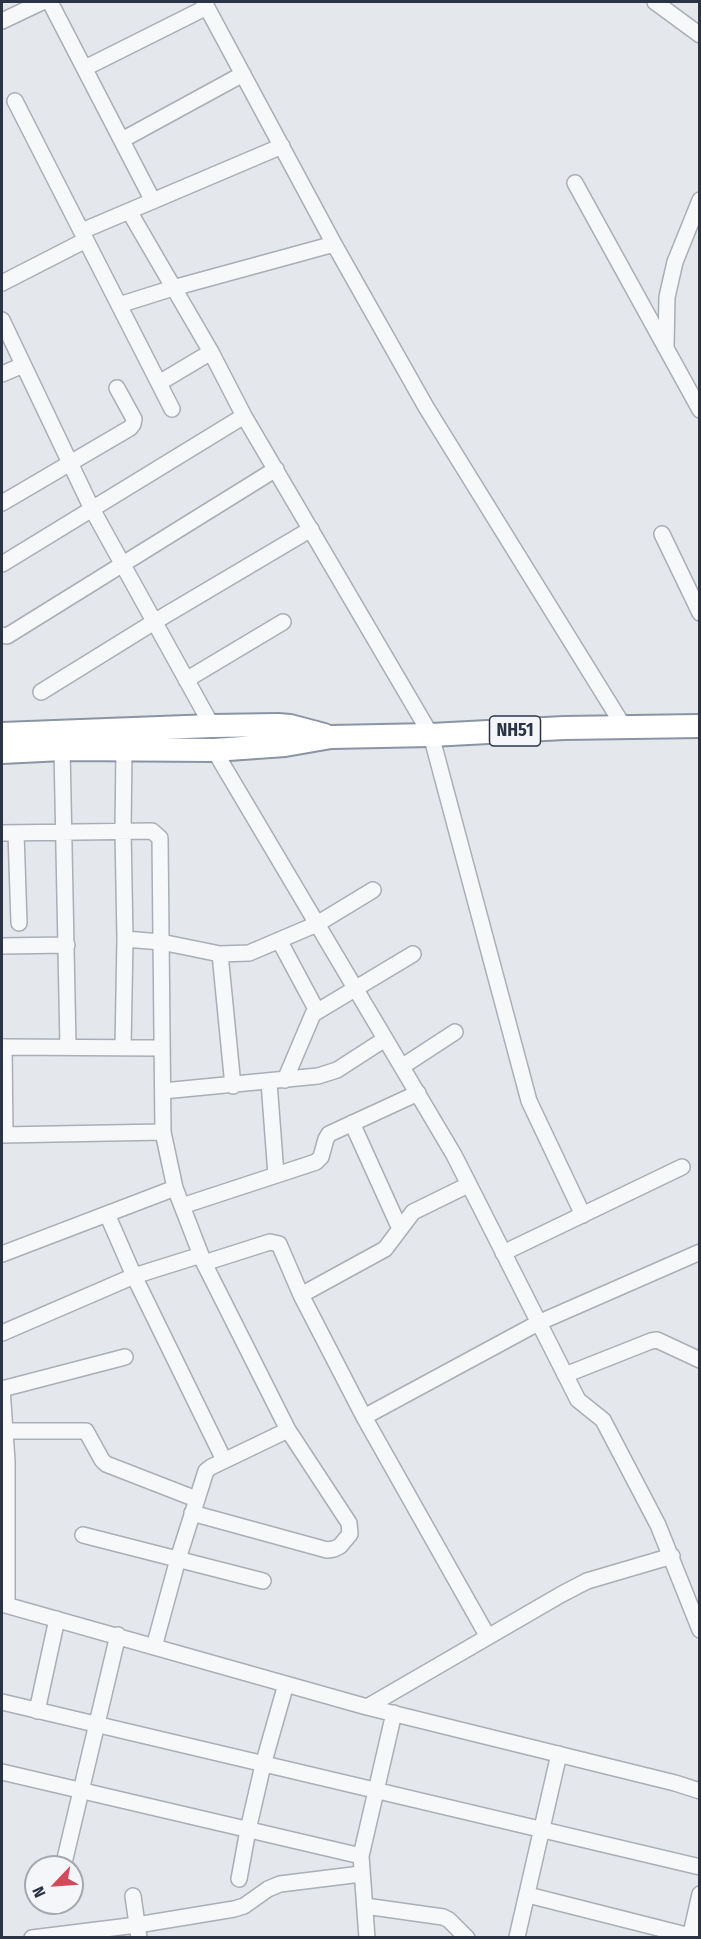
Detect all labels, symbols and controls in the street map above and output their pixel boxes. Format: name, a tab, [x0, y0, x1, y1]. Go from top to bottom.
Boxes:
road number: NH51	[490, 716, 540, 746]
north arrow	[24, 1855, 84, 1915]
text: N	[28, 1884, 50, 1900]

